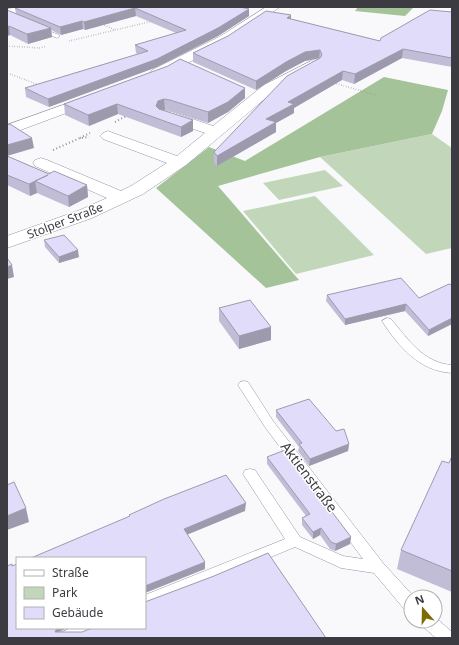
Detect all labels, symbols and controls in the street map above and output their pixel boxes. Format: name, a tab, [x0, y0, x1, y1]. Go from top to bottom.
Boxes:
street label: Stolper Straße	[24, 198, 106, 243]
street label: Aktienstraße	[277, 438, 342, 516]
legend	[16, 557, 146, 629]
text: Straße	[52, 564, 89, 581]
text: Park	[52, 584, 78, 601]
north arrow	[403, 589, 443, 629]
text: N	[413, 591, 426, 608]
text: Gebäude	[52, 604, 103, 621]

